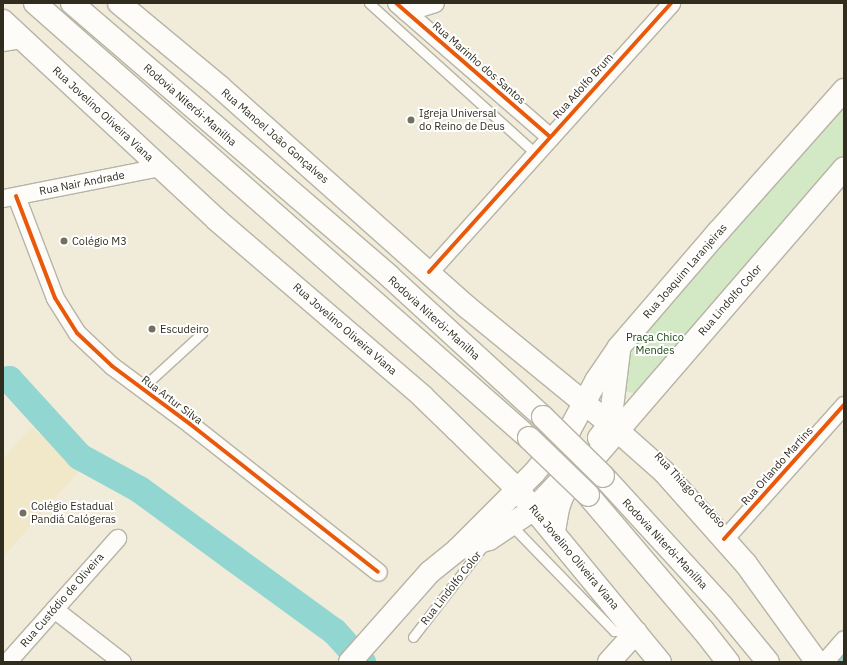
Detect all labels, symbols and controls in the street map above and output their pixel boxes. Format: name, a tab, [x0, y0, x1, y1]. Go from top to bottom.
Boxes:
street label: Rua Marinho dos Santos	[430, 19, 528, 107]
street label: Rua Adolfo Brum	[550, 50, 616, 122]
street label: Rodovia Niterói-Manilha	[141, 61, 239, 149]
street label: Rua Jovelino Oliveira Viana	[50, 64, 156, 164]
street label: Rua Manoel João Gonçalves	[219, 86, 331, 186]
place label: Igreja Universal do Reino de Deus	[419, 107, 505, 133]
marker: Igreja Universal do Reino de Deus	[406, 115, 416, 125]
street label: Rua Nair Andrade	[38, 168, 126, 198]
street label: Rua Joaquim Laranjeiras	[640, 221, 730, 321]
place label: Colégio M3	[72, 234, 127, 248]
marker: Colégio M3	[59, 236, 69, 246]
street label: Rua Lindolfo Color	[695, 262, 765, 338]
street label: Rodovia Niterói-Manilha	[385, 273, 483, 363]
street label: Rua Jovelino Oliveira Viana	[290, 280, 400, 378]
place label: Escudeiro	[160, 322, 209, 336]
marker: Escudeiro	[147, 324, 157, 334]
park label: Praça Chico Mendes	[626, 331, 684, 357]
street label: Rua Artur Silva	[139, 373, 205, 427]
street label: Rua Orlando Martins	[738, 424, 816, 508]
street label: Rua Thiago Cardoso	[652, 450, 728, 530]
street label: Rodovia Niterói-Manilha	[620, 496, 710, 592]
place label: Colégio Estadual Pandiá Calógeras	[31, 500, 116, 526]
street label: Rua Jovelino Oliveira Viana	[526, 502, 622, 612]
marker: Colégio Estadual Pandiá Calógeras	[18, 508, 28, 518]
street label: Rua Lindolfo Color	[418, 548, 484, 628]
street label: Rua Custódio de Oliveira	[17, 550, 107, 650]

